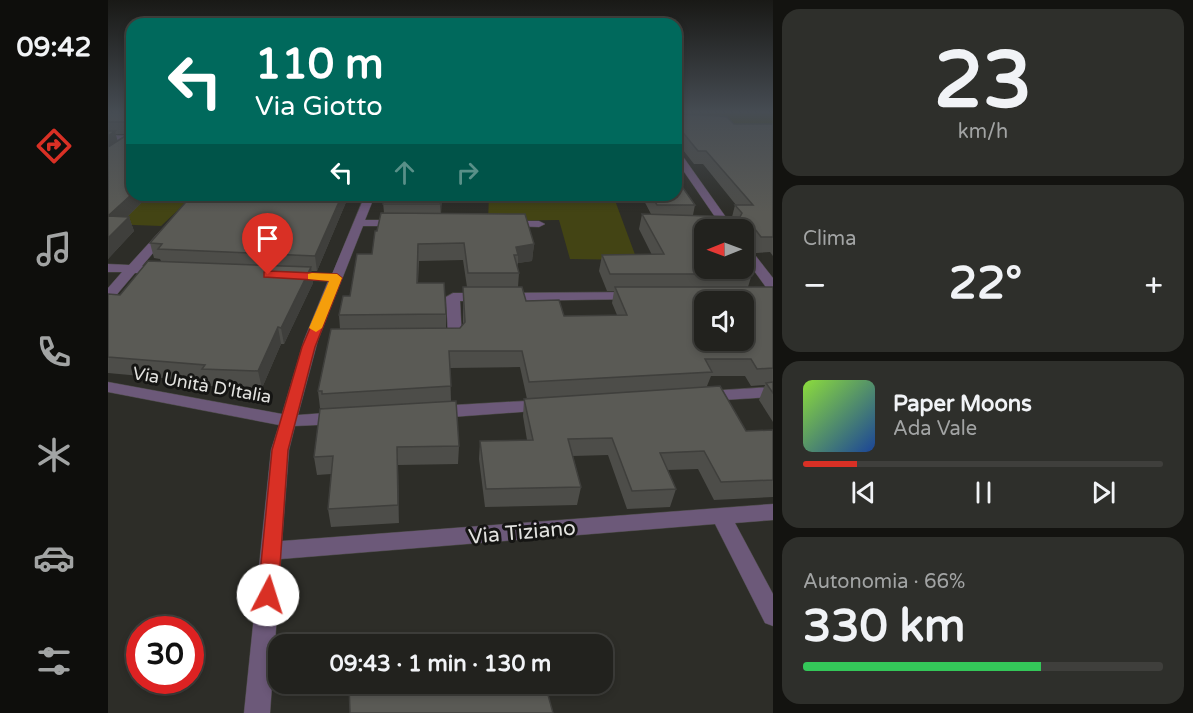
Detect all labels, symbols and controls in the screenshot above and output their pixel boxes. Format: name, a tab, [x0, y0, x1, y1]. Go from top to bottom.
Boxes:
text: 09:42	[17, 31, 91, 64]
text: 23	[934, 34, 1032, 128]
text: 110 m	[255, 39, 384, 90]
icon: left	[156, 42, 234, 120]
text: Via Giotto	[255, 90, 383, 123]
text: km/h	[958, 120, 1008, 144]
icon: directions	[33, 125, 75, 167]
icon: left	[325, 156, 358, 189]
icon: ahead	[388, 156, 421, 189]
icon: right	[451, 156, 484, 189]
pin	[242, 213, 293, 275]
north arrow	[694, 219, 754, 279]
map controls	[694, 219, 754, 351]
icon: arrive	[251, 222, 284, 255]
text: Clima	[803, 227, 856, 251]
icon: music	[33, 228, 75, 270]
text: 22°	[949, 257, 1022, 311]
text: −	[803, 266, 827, 305]
text: +	[1144, 266, 1163, 305]
button: sound	[694, 291, 754, 351]
icon: phone	[33, 331, 75, 373]
street label: Via Unità D'Italia	[131, 362, 273, 408]
text: Paper Moons	[893, 391, 1032, 417]
text: Ada Vale	[893, 417, 977, 441]
icon: climate	[33, 434, 75, 476]
icon: previous	[847, 476, 880, 509]
icon: pause	[967, 476, 1000, 509]
icon: next	[1087, 476, 1120, 509]
street label: Via Tiziano	[467, 515, 577, 550]
icon: car	[33, 537, 75, 579]
position arrow	[236, 563, 300, 627]
text: Autonomia · 66%	[803, 570, 965, 594]
text: 330 km	[803, 600, 965, 654]
speed limit sign: 30	[126, 616, 204, 694]
icon: filters	[33, 640, 75, 682]
text: 09:43 · 1 min · 130 m	[330, 651, 551, 677]

